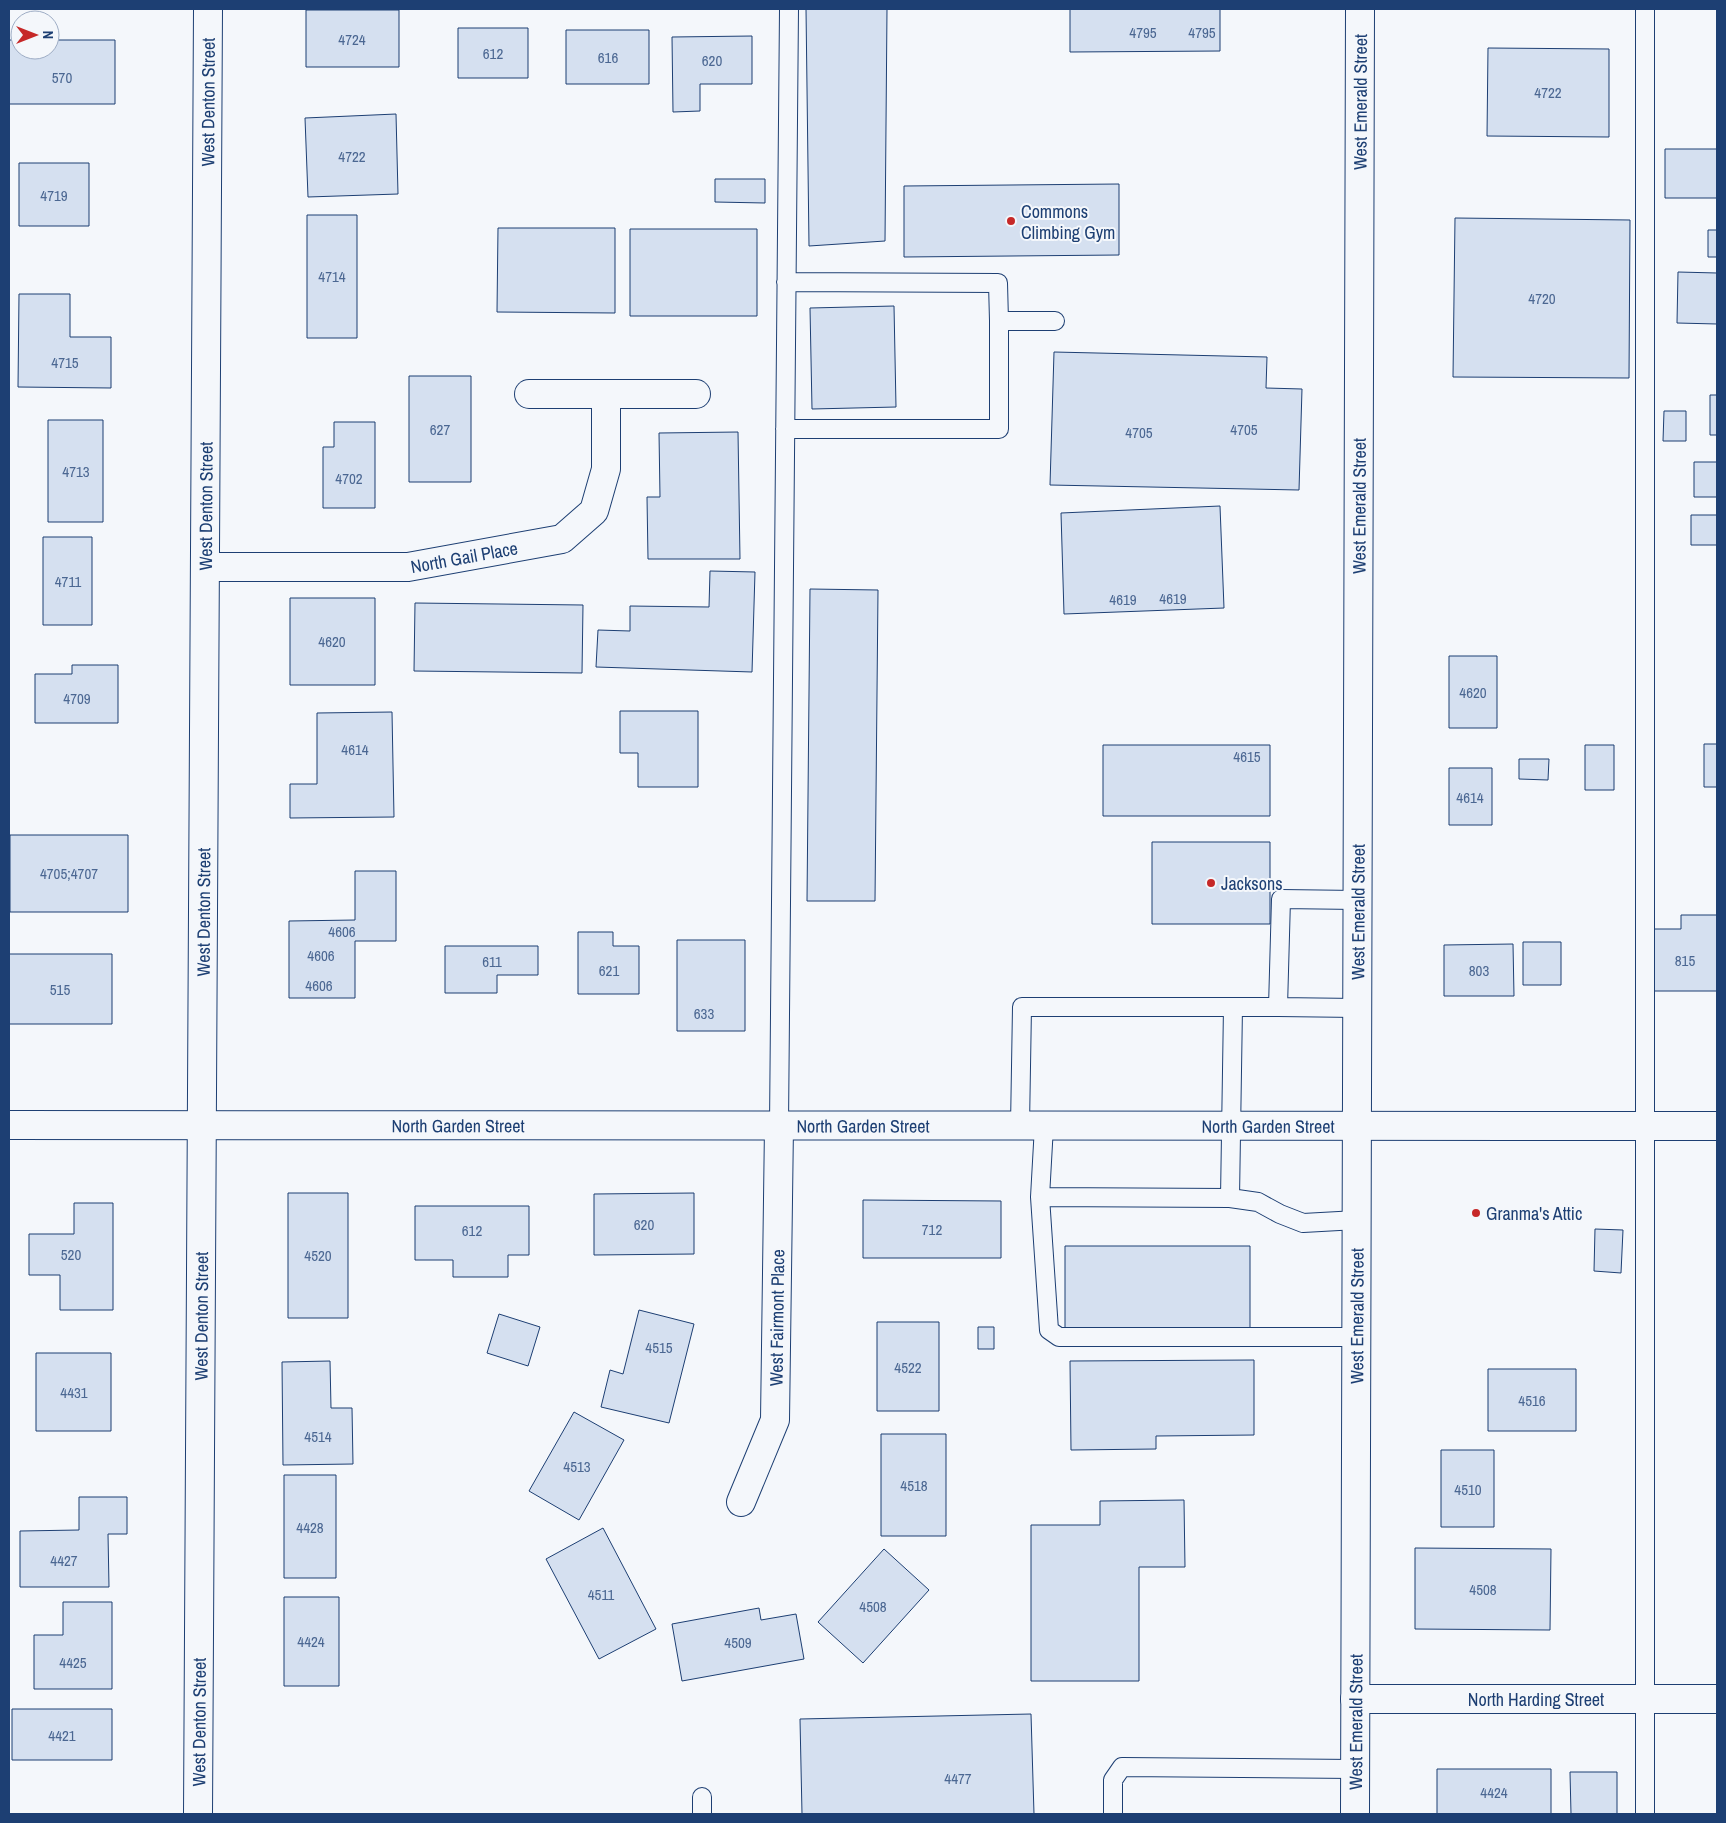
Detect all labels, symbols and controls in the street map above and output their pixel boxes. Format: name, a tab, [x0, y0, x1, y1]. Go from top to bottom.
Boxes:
north arrow	[10, 10, 60, 60]
house number: 4795	[1129, 22, 1157, 43]
house number: 4795	[1188, 22, 1216, 43]
house number: 4724	[338, 29, 366, 50]
text: N	[39, 31, 57, 39]
street label: West Emerald Street	[1347, 34, 1372, 170]
street label: West Denton Street	[195, 38, 220, 166]
house number: 612	[483, 43, 503, 64]
house number: 616	[598, 47, 618, 68]
house number: 620	[702, 50, 722, 71]
house number: 570	[52, 67, 72, 88]
house number: 4722	[1534, 82, 1562, 103]
house number: 4722	[338, 146, 366, 167]
house number: 4719	[40, 185, 68, 206]
place label: Commons Climbing Gym	[1021, 199, 1115, 245]
marker: Commons Climbing Gym	[1005, 215, 1017, 227]
house number: 4714	[318, 266, 346, 287]
house number: 4720	[1528, 288, 1556, 309]
house number: 4715	[51, 352, 79, 373]
house number: 627	[430, 419, 450, 440]
house number: 4705	[1230, 419, 1258, 440]
house number: 4705	[1125, 422, 1153, 443]
street label: West Emerald Street	[1346, 438, 1371, 574]
street label: West Denton Street	[192, 442, 218, 570]
house number: 4713	[62, 461, 90, 482]
house number: 4702	[335, 468, 363, 489]
street label: North Gail Place	[409, 535, 520, 579]
house number: 4711	[55, 571, 81, 592]
house number: 4619	[1159, 588, 1187, 609]
house number: 4619	[1109, 589, 1137, 610]
house number: 4620	[318, 631, 346, 652]
house number: 4620	[1459, 682, 1487, 703]
house number: 4709	[63, 688, 91, 709]
house number: 4614	[341, 739, 369, 760]
house number: 4615	[1233, 746, 1261, 767]
house number: 4614	[1456, 787, 1484, 808]
street label: West Emerald Street	[1345, 844, 1370, 980]
street label: West Denton Street	[190, 848, 216, 976]
house number: 4705;4707	[40, 863, 98, 884]
place label: Jacksons	[1221, 871, 1283, 896]
marker: Jacksons	[1205, 877, 1217, 889]
house number: 4606	[328, 921, 356, 942]
house number: 4606	[307, 945, 335, 966]
house number: 815	[1675, 950, 1695, 971]
house number: 611	[482, 951, 502, 972]
house number: 621	[599, 960, 619, 981]
house number: 803	[1469, 960, 1489, 981]
house number: 4606	[305, 975, 333, 996]
house number: 515	[50, 979, 70, 1000]
house number: 633	[694, 1003, 714, 1024]
street label: North Garden Street	[391, 1113, 525, 1138]
street label: North Garden Street	[796, 1113, 930, 1138]
street label: North Garden Street	[1201, 1113, 1335, 1138]
place label: Granma's Attic	[1486, 1201, 1582, 1226]
marker: Granma's Attic	[1470, 1207, 1482, 1219]
house number: 620	[634, 1214, 654, 1235]
house number: 712	[922, 1219, 942, 1240]
house number: 612	[462, 1220, 482, 1241]
house number: 520	[61, 1244, 81, 1265]
house number: 4520	[304, 1245, 332, 1266]
street label: West Emerald Street	[1344, 1248, 1369, 1384]
street label: West Fairmont Place	[763, 1249, 790, 1386]
street label: West Denton Street	[188, 1252, 214, 1380]
house number: 4515	[645, 1337, 673, 1358]
house number: 4522	[894, 1357, 922, 1378]
house number: 4431	[60, 1382, 88, 1403]
house number: 4516	[1518, 1390, 1546, 1411]
house number: 4514	[304, 1426, 332, 1447]
house number: 4513	[563, 1456, 591, 1477]
house number: 4518	[900, 1475, 928, 1496]
house number: 4510	[1454, 1479, 1482, 1500]
house number: 4428	[296, 1517, 324, 1538]
house number: 4427	[50, 1550, 78, 1571]
house number: 4508	[1469, 1579, 1497, 1600]
house number: 4511	[588, 1584, 614, 1605]
house number: 4508	[859, 1596, 887, 1617]
house number: 4424	[297, 1631, 325, 1652]
house number: 4509	[724, 1632, 752, 1653]
house number: 4425	[59, 1652, 87, 1673]
street label: West Emerald Street	[1343, 1654, 1368, 1790]
street label: West Denton Street	[186, 1658, 211, 1786]
street label: North Harding Street	[1468, 1687, 1604, 1712]
house number: 4421	[48, 1725, 76, 1746]
house number: 4477	[944, 1768, 972, 1789]
house number: 4424	[1480, 1782, 1508, 1803]

